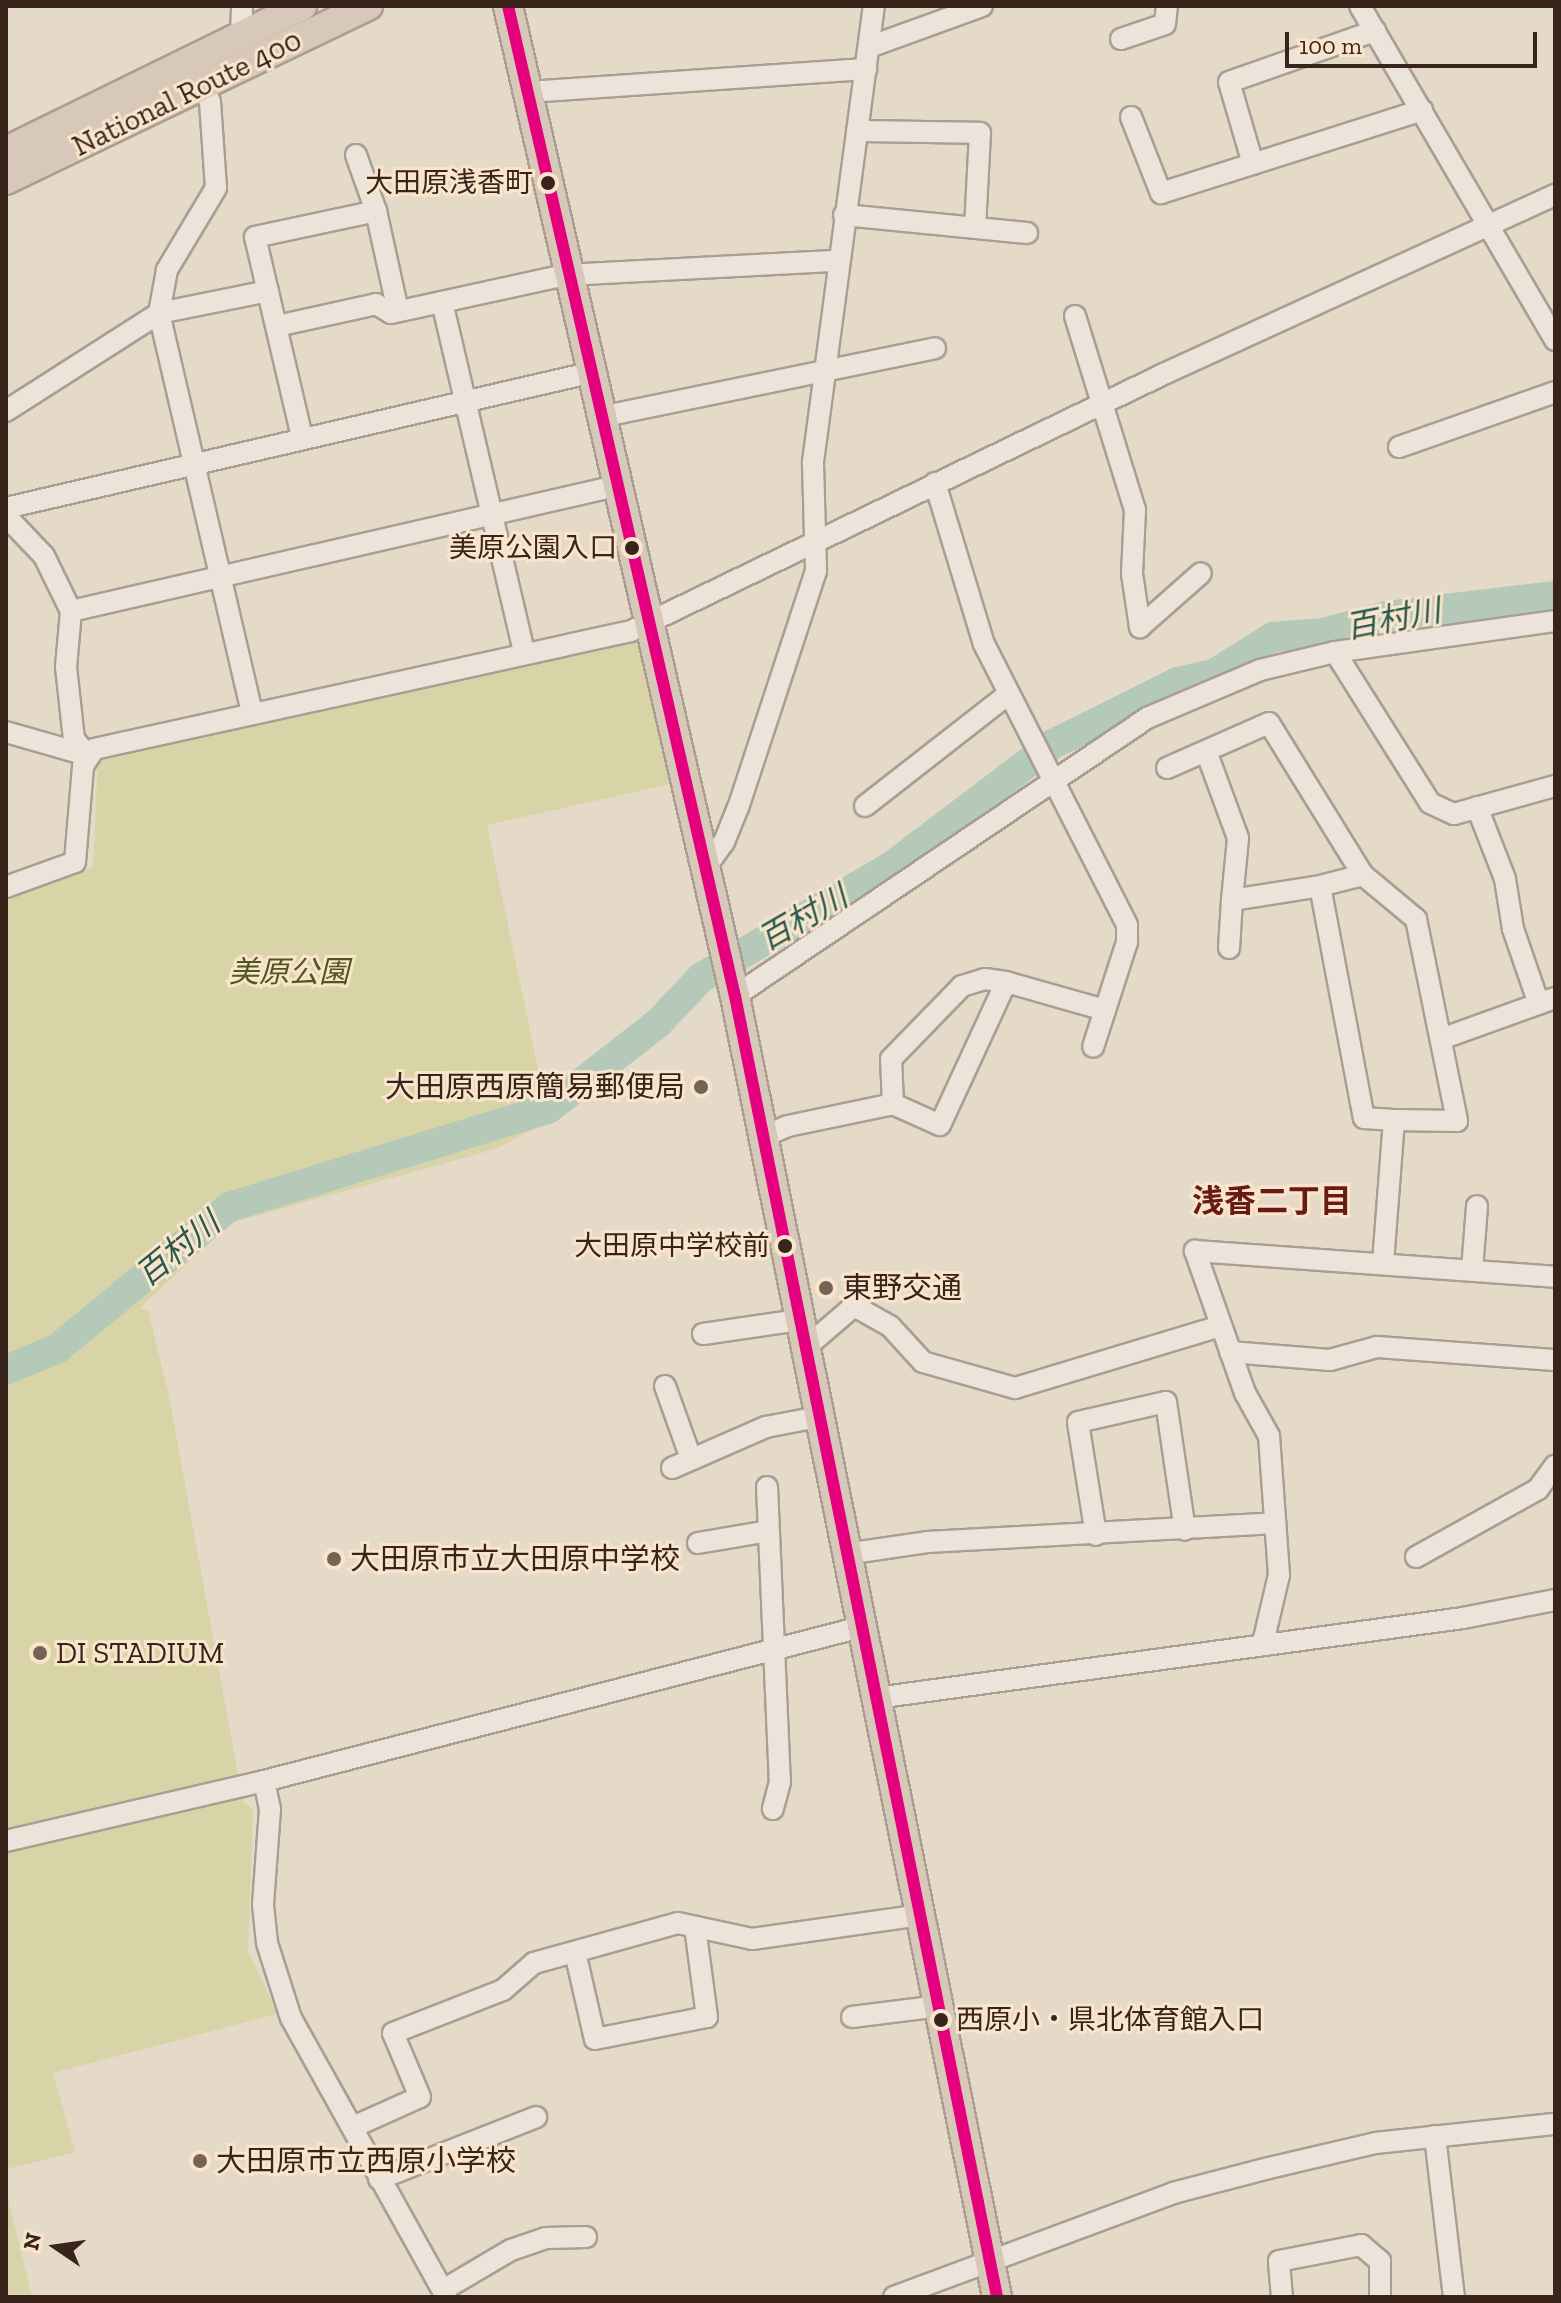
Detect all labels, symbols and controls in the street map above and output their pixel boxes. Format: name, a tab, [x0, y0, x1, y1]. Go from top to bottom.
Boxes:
scale bar	[1289, 16, 1541, 66]
street label: National Route 400	[67, 22, 307, 164]
text: 100 m	[1299, 31, 1362, 60]
place label: 大田原浅香町	[365, 166, 533, 200]
marker: 大田原浅香町	[540, 175, 556, 191]
place label: 美原公園入口	[449, 531, 617, 565]
marker: 美原公園入口	[624, 540, 640, 556]
water label: 百村川	[1342, 591, 1444, 647]
water label: 百村川	[752, 877, 854, 959]
park label: 美原公園	[229, 954, 349, 990]
place label: 大田原西原簡易郵便局	[385, 1069, 685, 1105]
marker: 大田原西原簡易郵便局	[692, 1078, 710, 1096]
district label: 浅香二丁目	[1192, 1182, 1352, 1220]
water label: 百村川	[129, 1204, 227, 1294]
place label: 大田原中学校前	[574, 1229, 770, 1263]
marker: 大田原中学校前	[777, 1238, 793, 1254]
place label: 東野交通	[842, 1270, 962, 1306]
marker: 東野交通	[817, 1279, 835, 1297]
place label: 大田原市立大田原中学校	[350, 1541, 680, 1577]
marker: 大田原市立大田原中学校	[325, 1550, 343, 1568]
place label: DI STADIUM	[56, 1635, 224, 1671]
marker: DI STADIUM	[31, 1644, 49, 1662]
place label: 西原小・県北体育館入口	[956, 2003, 1264, 2037]
marker: 西原小・県北体育館入口	[933, 2012, 949, 2028]
place label: 大田原市立西原小学校	[216, 2143, 516, 2179]
marker: 大田原市立西原小学校	[191, 2152, 209, 2170]
north arrow	[16, 2207, 96, 2287]
text: N	[17, 2230, 47, 2253]

